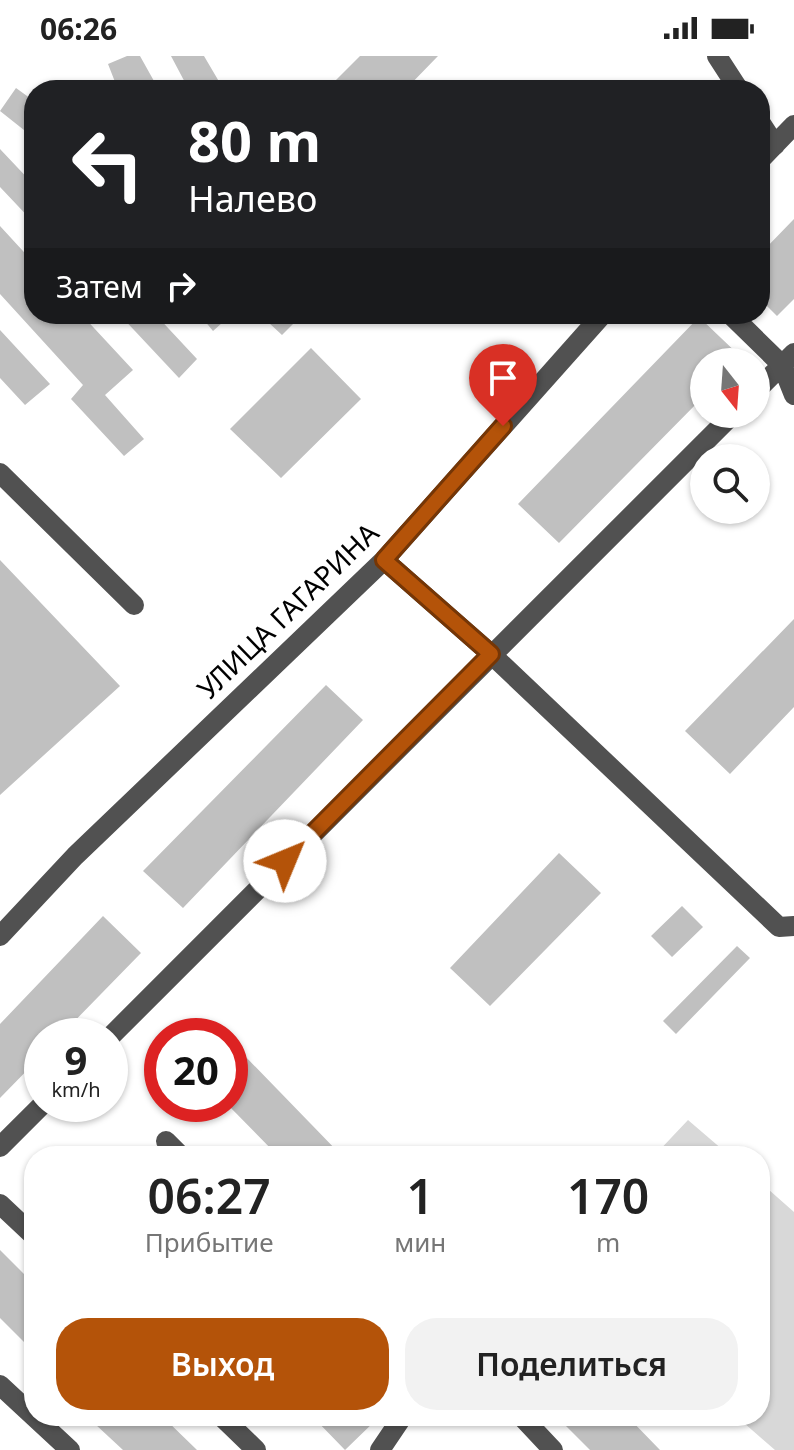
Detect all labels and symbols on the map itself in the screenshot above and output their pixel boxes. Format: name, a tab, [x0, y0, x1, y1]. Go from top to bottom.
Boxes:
pin	[469, 344, 537, 426]
north arrow	[690, 348, 770, 428]
street label: УЛИЦА ГАГАРИНА	[188, 514, 386, 707]
position arrow	[243, 819, 327, 903]
speed limit sign: 20	[144, 1018, 248, 1122]

